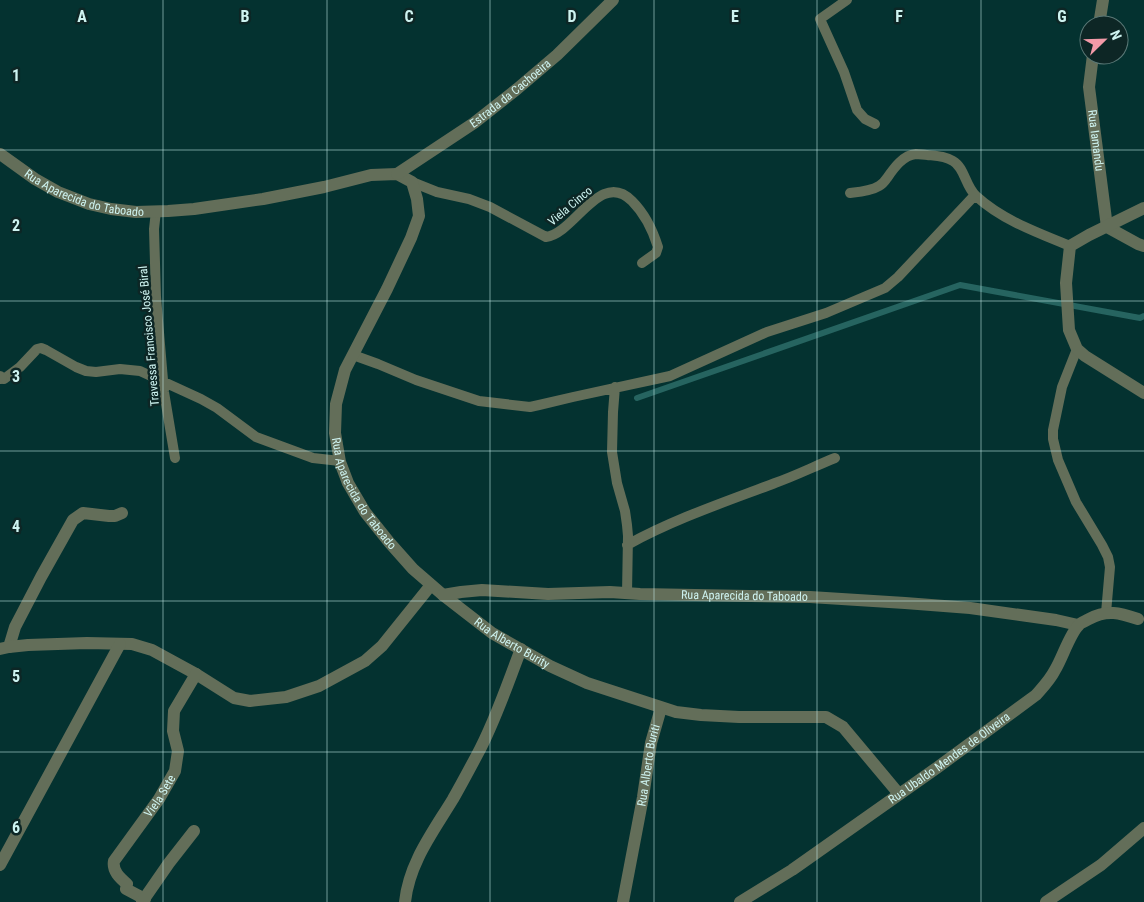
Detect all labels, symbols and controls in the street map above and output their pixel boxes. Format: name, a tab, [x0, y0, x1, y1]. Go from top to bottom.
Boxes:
text: A	[77, 7, 87, 26]
text: B	[241, 7, 250, 26]
text: C	[404, 7, 414, 26]
text: D	[567, 7, 577, 26]
text: E	[731, 7, 739, 26]
text: F	[895, 7, 903, 26]
text: G	[1057, 7, 1067, 26]
north arrow	[1079, 15, 1129, 65]
text: N	[1107, 28, 1125, 42]
street label: Estrada da Cachoeira	[467, 56, 554, 131]
text: 1	[12, 66, 20, 85]
street label: Rua Iamandu	[1085, 109, 1107, 172]
street label: Rua Aparecida do Taboado	[22, 167, 144, 219]
street label: Viela Cinco	[545, 184, 595, 228]
text: 2	[12, 216, 20, 235]
street label: Travessa Francisco José Biral	[136, 265, 162, 407]
text: 3	[12, 367, 20, 386]
street label: Rua Aparecida do Taboado	[329, 436, 399, 552]
text: 4	[12, 517, 20, 536]
street label: Rua Aparecida do Taboado	[681, 588, 808, 604]
street label: Rua Alberto Burity	[472, 615, 552, 671]
text: 5	[12, 667, 20, 686]
street label: Rua Ubaldo Mendes de Oliveira	[886, 709, 1013, 807]
street label: Rua Alberto Buriti	[634, 723, 663, 808]
street label: Viela Sete	[141, 772, 179, 820]
text: 6	[12, 818, 20, 837]

